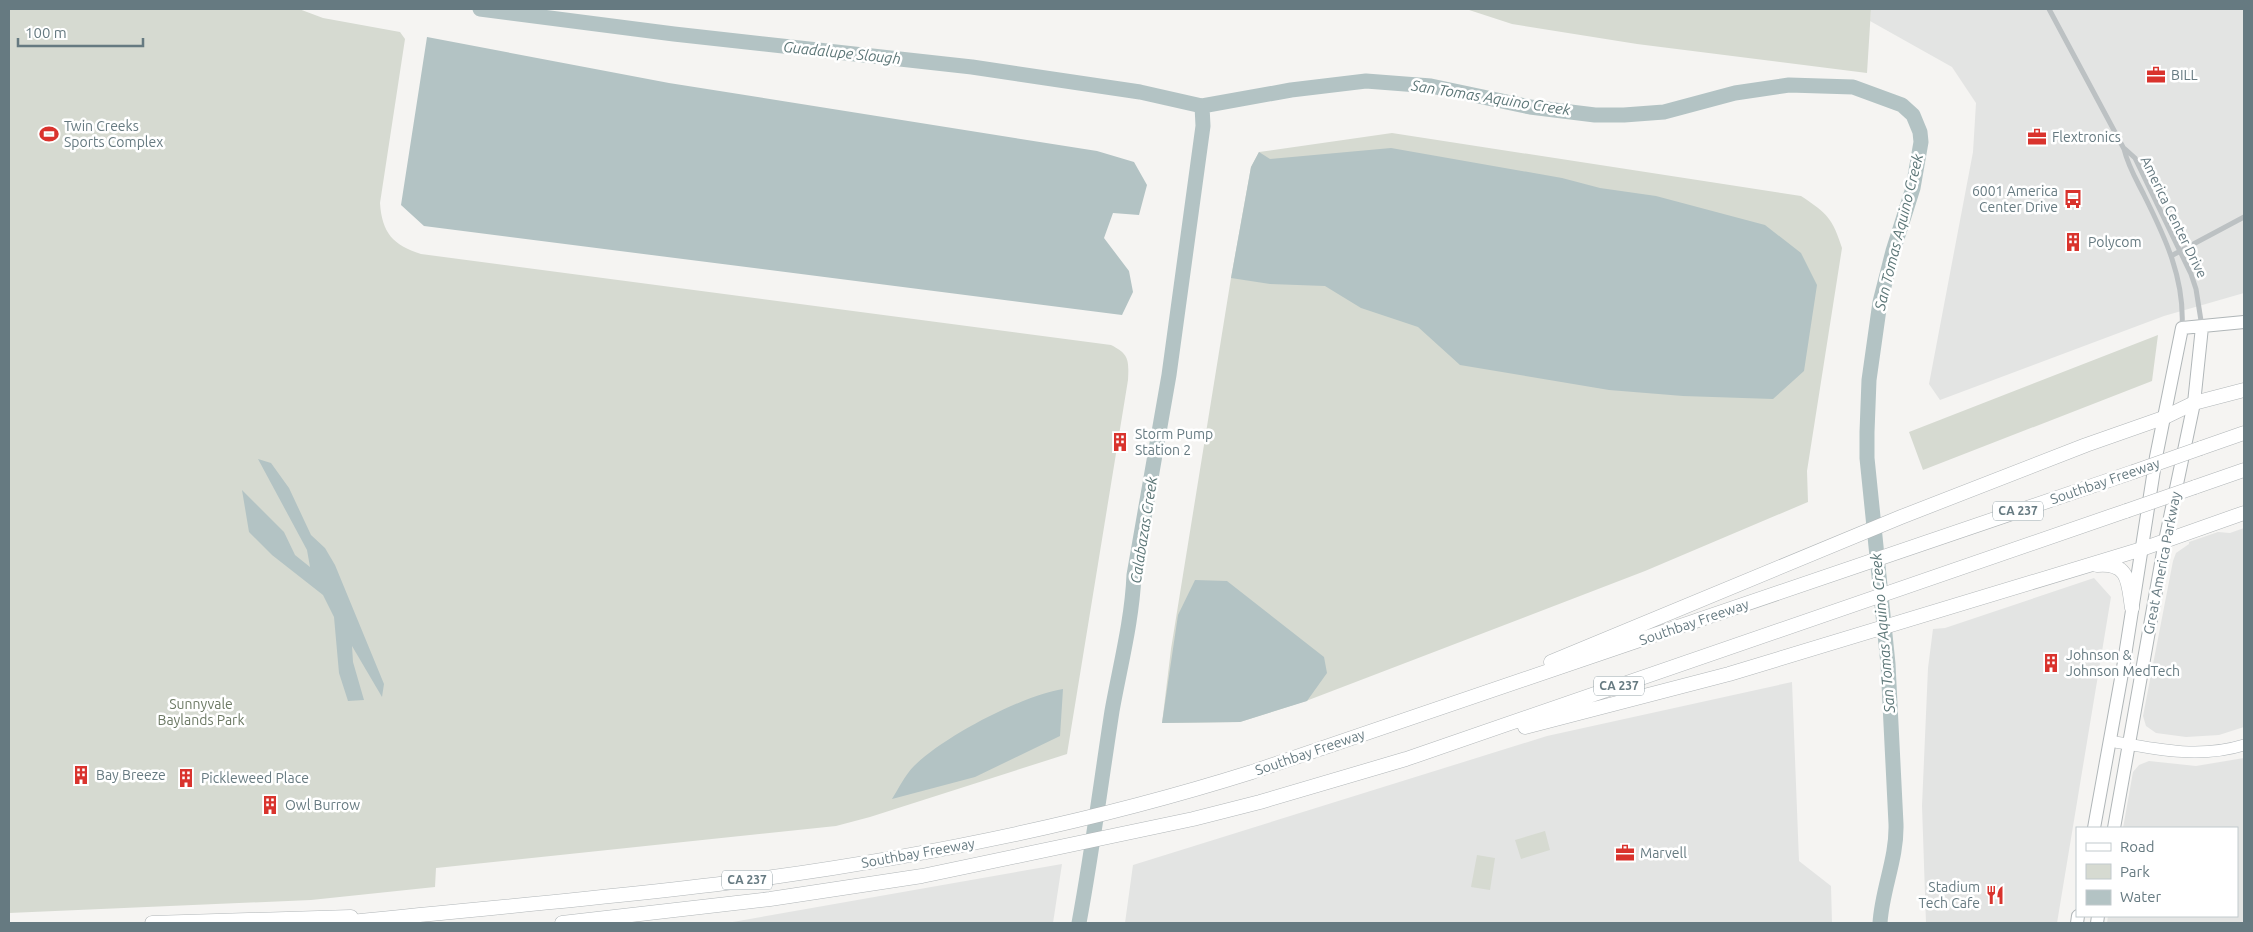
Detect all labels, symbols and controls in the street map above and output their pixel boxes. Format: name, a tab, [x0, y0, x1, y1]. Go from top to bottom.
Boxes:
scale bar	[18, 15, 142, 47]
text: 100 m	[25, 24, 67, 41]
water label: Guadalupe Slough	[782, 38, 902, 67]
office icon: BILL	[2145, 64, 2167, 86]
place label: BILL	[2171, 67, 2198, 83]
water label: San Tomas Aquino Creek	[1409, 76, 1572, 119]
place label: Twin Creeks Sports Complex	[64, 118, 163, 150]
sports icon: Twin Creeks Sports Complex	[38, 123, 60, 145]
office icon: Flextronics	[2026, 126, 2048, 148]
place label: Flextronics	[2052, 129, 2121, 145]
water label: San Tomas Aquino Creek	[1871, 152, 1926, 313]
street label: America Center Drive	[2138, 153, 2210, 281]
place label: 6001 America Center Drive	[1972, 183, 2058, 215]
bus stop icon: 6001 America Center Drive	[2062, 188, 2084, 210]
building icon: Polycom	[2062, 231, 2084, 253]
place label: Polycom	[2088, 234, 2142, 250]
place label: Storm Pump Station 2	[1135, 426, 1213, 458]
building icon: Storm Pump Station 2	[1109, 431, 1131, 453]
street label: Southbay Freeway	[2048, 455, 2162, 507]
water label: Calabazas Creek	[1127, 475, 1160, 585]
street label: Great America Parkway	[2140, 490, 2184, 636]
road number: CA 237	[1993, 502, 2043, 520]
water label: San Tomas Aquino Creek	[1867, 552, 1898, 715]
street label: Southbay Freeway	[1637, 596, 1751, 648]
place label: Johnson & Johnson MedTech	[2066, 647, 2180, 679]
building icon: Johnson & Johnson MedTech	[2040, 652, 2062, 674]
road number: CA 237	[1594, 676, 1644, 696]
park label: Sunnyvale Baylands Park	[158, 696, 245, 728]
street label: Southbay Freeway	[1253, 726, 1367, 778]
building icon: Bay Breeze	[70, 764, 92, 786]
place label: Bay Breeze	[96, 767, 166, 783]
building icon: Pickleweed Place	[175, 767, 197, 789]
place label: Pickleweed Place	[201, 770, 309, 786]
building icon: Owl Burrow	[259, 794, 281, 816]
place label: Owl Burrow	[285, 797, 360, 813]
legend	[2076, 827, 2238, 917]
street label: Southbay Freeway	[860, 835, 976, 871]
text: Road	[2120, 838, 2155, 855]
office icon: Marvell	[1614, 842, 1636, 864]
place label: Marvell	[1640, 845, 1687, 861]
text: Park	[2120, 863, 2150, 880]
road number: CA 237	[722, 870, 772, 890]
place label: Stadium Tech Cafe	[1919, 879, 1980, 911]
restaurant icon: Stadium Tech Cafe	[1984, 884, 2006, 906]
text: Water	[2120, 888, 2161, 905]

